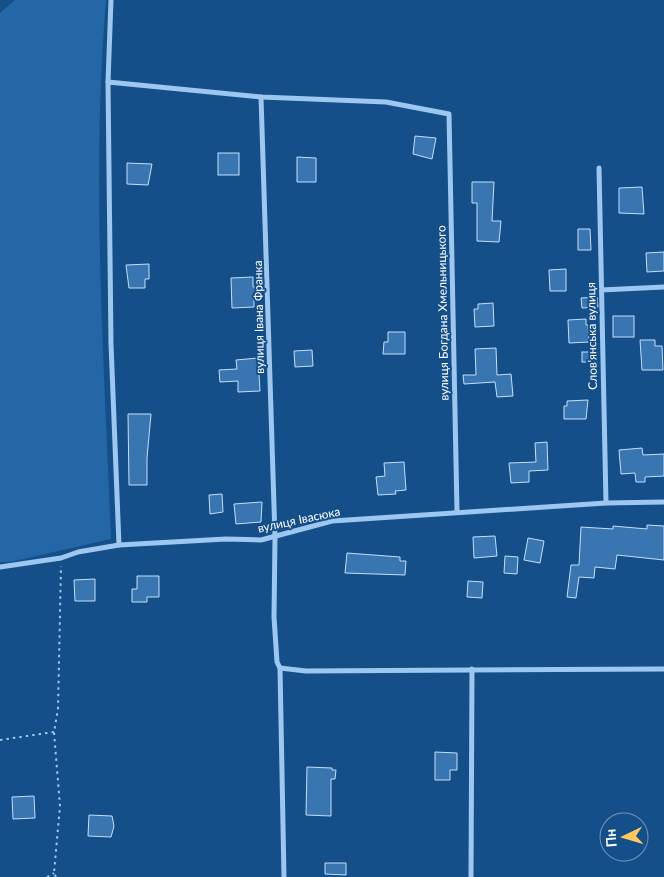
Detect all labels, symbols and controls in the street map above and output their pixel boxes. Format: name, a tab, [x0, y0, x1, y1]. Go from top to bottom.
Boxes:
street label: вулиця Богдана Хмельницького	[433, 225, 452, 401]
street label: вулиця Івана Франка	[250, 260, 267, 374]
street label: Слов'янська вулиця	[583, 282, 600, 390]
street label: вулиця Івасюка	[256, 503, 342, 536]
north arrow	[599, 812, 649, 862]
text: Пн	[601, 828, 620, 848]

